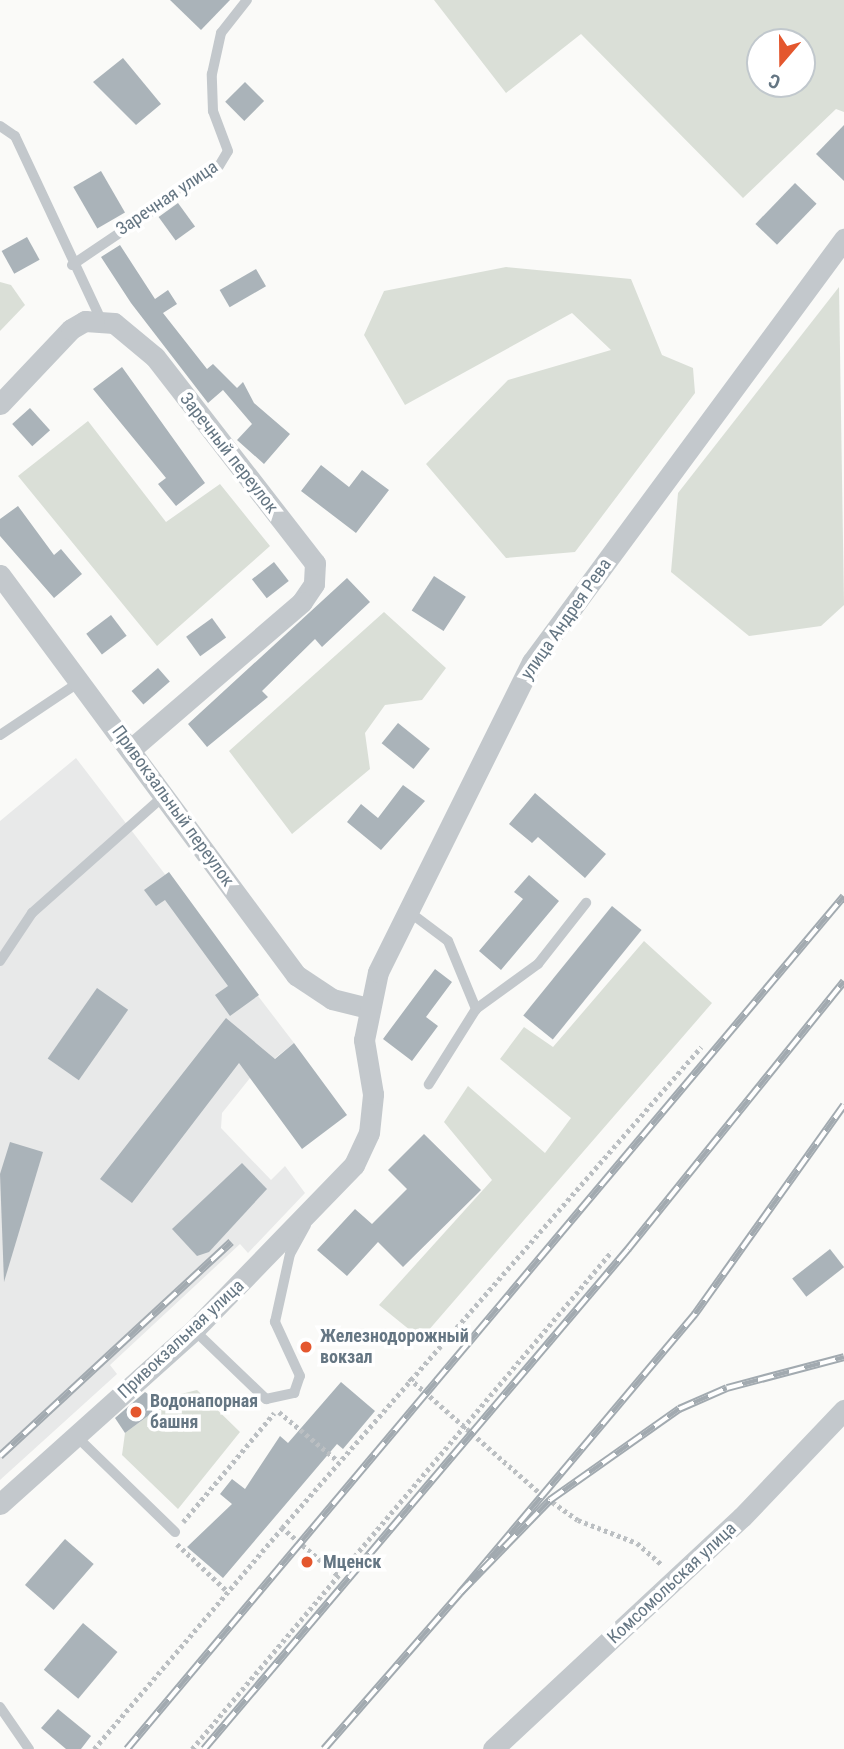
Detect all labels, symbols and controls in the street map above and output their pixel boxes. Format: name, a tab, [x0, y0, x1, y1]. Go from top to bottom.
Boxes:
north arrow	[746, 28, 816, 98]
text: С	[765, 69, 783, 94]
street label: Заречная улица	[112, 156, 222, 240]
street label: Заречный переулок	[175, 388, 283, 518]
street label: улица Андрея Рева	[516, 554, 616, 684]
street label: Привокзальный переулок	[107, 721, 239, 891]
street label: Привокзальная улица	[113, 1275, 249, 1403]
place label: Железнодорожный вокзал	[320, 1326, 469, 1368]
marker: Железнодорожный вокзал	[298, 1339, 314, 1355]
place label: Водонапорная башня	[150, 1391, 258, 1434]
marker: Водонапорная башня	[128, 1404, 144, 1420]
street label: Комсомольская улица	[603, 1518, 741, 1648]
place label: Мценск	[323, 1551, 381, 1573]
marker: Мценск	[297, 1552, 317, 1572]

